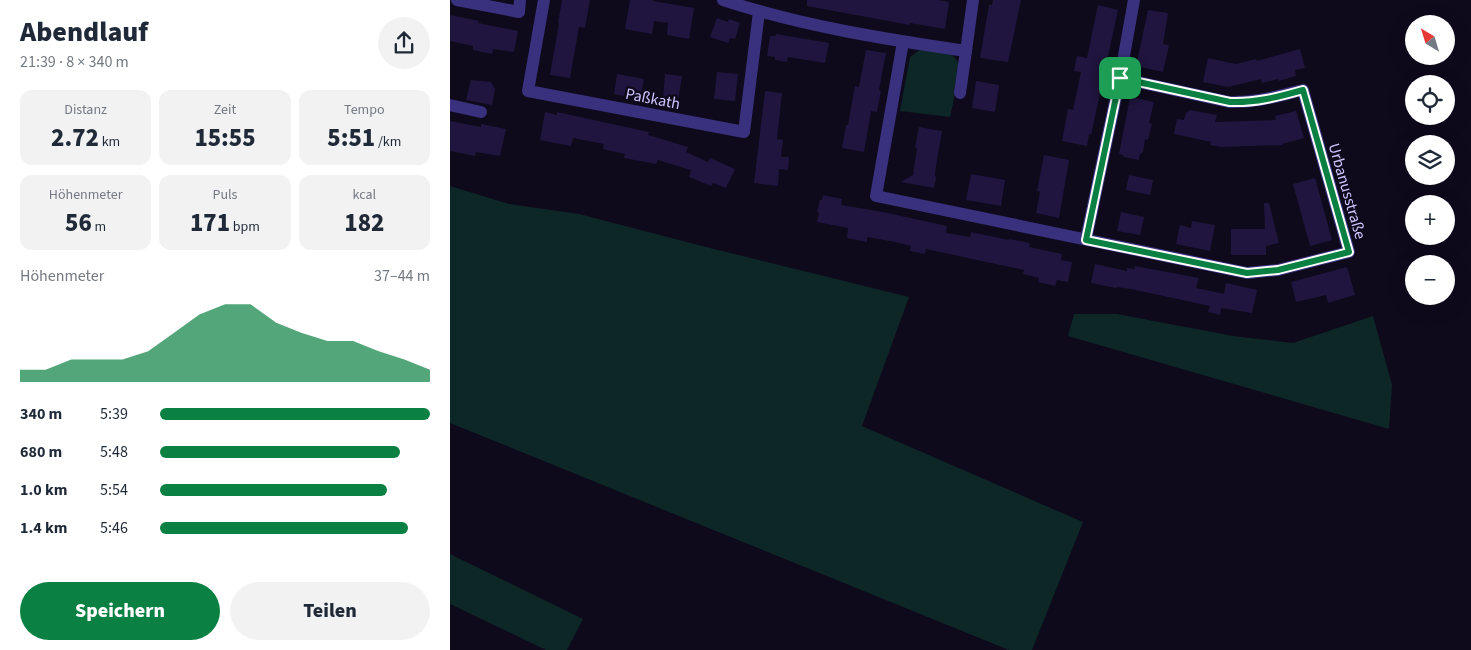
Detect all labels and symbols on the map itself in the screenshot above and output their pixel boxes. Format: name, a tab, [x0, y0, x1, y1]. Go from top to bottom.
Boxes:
north arrow	[1405, 15, 1455, 65]
pin	[1099, 57, 1141, 99]
street label: Paßkath	[624, 83, 682, 115]
street label: Urbanusstraße	[1323, 141, 1371, 242]

